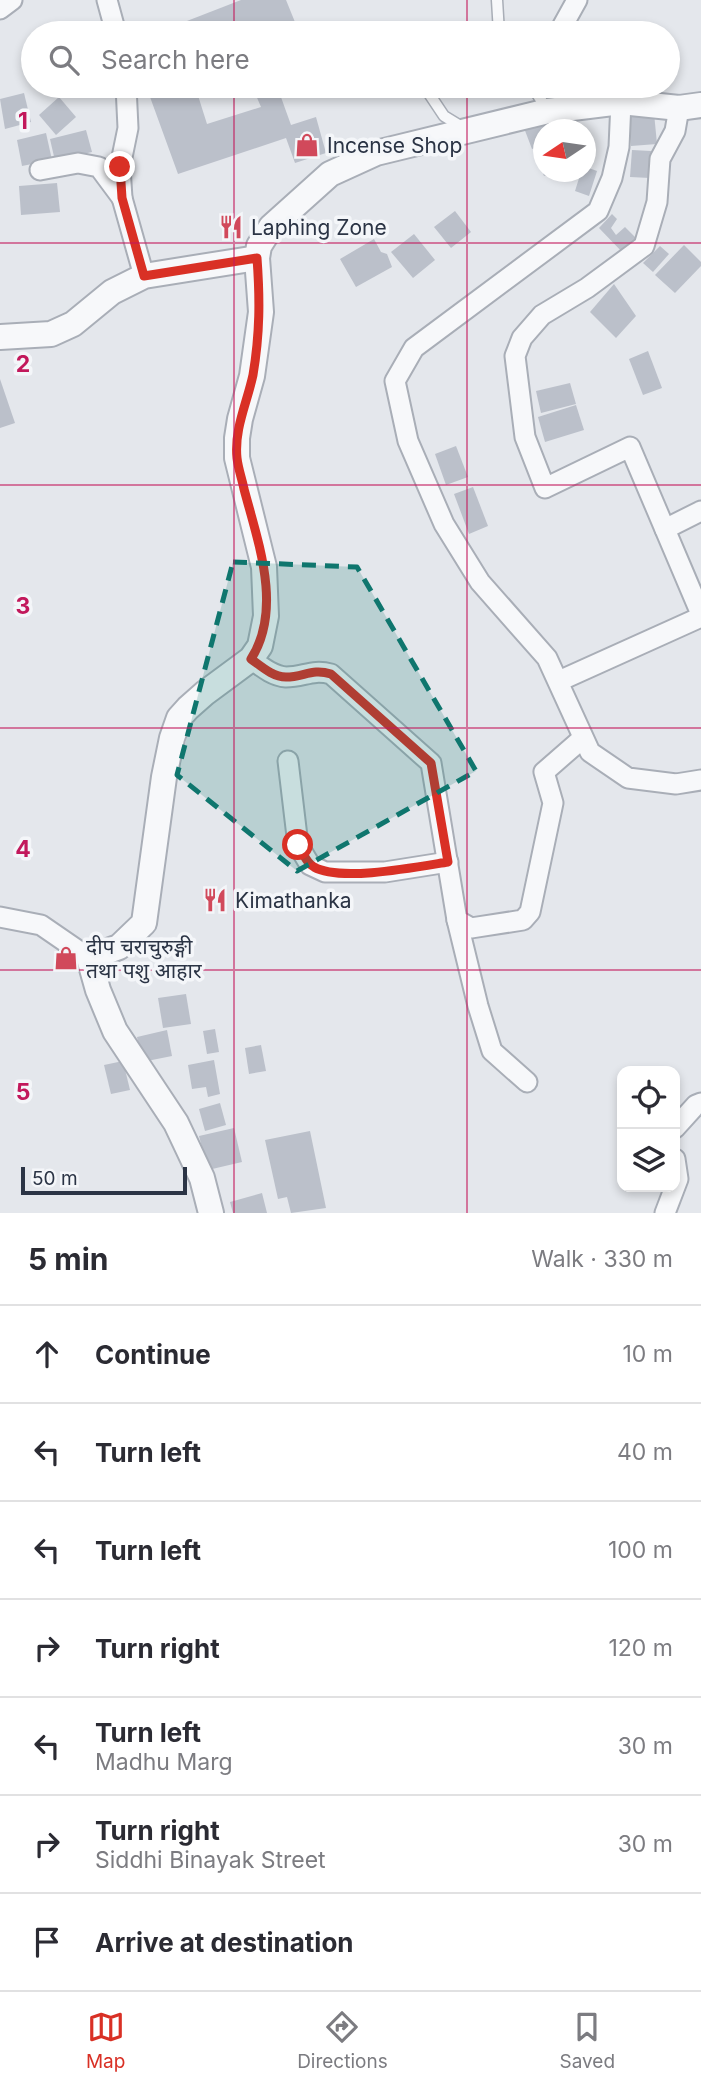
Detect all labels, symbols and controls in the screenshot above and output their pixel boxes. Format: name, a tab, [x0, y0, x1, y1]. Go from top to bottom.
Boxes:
search box	[21, 21, 680, 98]
icon: search	[45, 41, 83, 79]
text: Search here	[101, 44, 250, 75]
text: 1	[18, 107, 28, 135]
north arrow	[533, 119, 596, 182]
shop icon: Incense Shop	[293, 131, 321, 159]
place label: Incense Shop	[327, 133, 462, 158]
route end	[104, 151, 135, 182]
restaurant icon: Laphing Zone	[217, 213, 245, 241]
place label: Laphing Zone	[251, 215, 387, 240]
text: 2	[16, 350, 30, 378]
text: 3	[16, 592, 30, 620]
route start	[282, 829, 313, 860]
text: 4	[15, 835, 31, 863]
restaurant icon: Kimathanka	[201, 886, 229, 914]
place label: Kimathanka	[235, 888, 352, 913]
place label: दीप चराचुरुङ्गी तथा पशु आहार	[86, 934, 202, 984]
shop icon: दीप चराचुरुङ्गी तथा पशु आहार	[52, 944, 80, 972]
map controls	[617, 1066, 680, 1192]
button: locate	[617, 1066, 680, 1129]
text: 5	[16, 1078, 30, 1106]
button: layers	[617, 1129, 680, 1192]
scale bar	[21, 1164, 187, 1196]
text: 50 m	[32, 1167, 78, 1190]
text: 5 min	[28, 1241, 108, 1277]
text: Walk · 330 m	[531, 1245, 673, 1273]
icon: ahead	[28, 1335, 66, 1373]
text: Continue	[95, 1339, 211, 1370]
text: 10 m	[623, 1340, 673, 1368]
icon: left	[28, 1433, 66, 1471]
text: Turn left	[95, 1437, 201, 1468]
text: 40 m	[617, 1438, 673, 1466]
icon: left	[28, 1531, 66, 1569]
text: Turn left	[95, 1535, 201, 1566]
text: 100 m	[608, 1536, 673, 1564]
icon: right	[28, 1629, 66, 1667]
text: Turn right	[95, 1633, 220, 1664]
text: 120 m	[608, 1634, 673, 1662]
text: Turn left	[95, 1717, 201, 1748]
icon: left	[28, 1727, 66, 1765]
text: 30 m	[618, 1732, 673, 1760]
text: Madhu Marg	[95, 1748, 233, 1776]
text: Turn right	[95, 1815, 220, 1846]
icon: right	[28, 1825, 66, 1863]
text: 30 m	[618, 1830, 673, 1858]
text: Siddhi Binayak Street	[95, 1846, 326, 1874]
icon: arrive	[28, 1923, 66, 1961]
text: Arrive at destination	[95, 1927, 354, 1958]
tab: Map	[86, 2008, 125, 2073]
tab: Directions	[297, 2008, 388, 2073]
tab: Saved	[559, 2008, 615, 2073]

